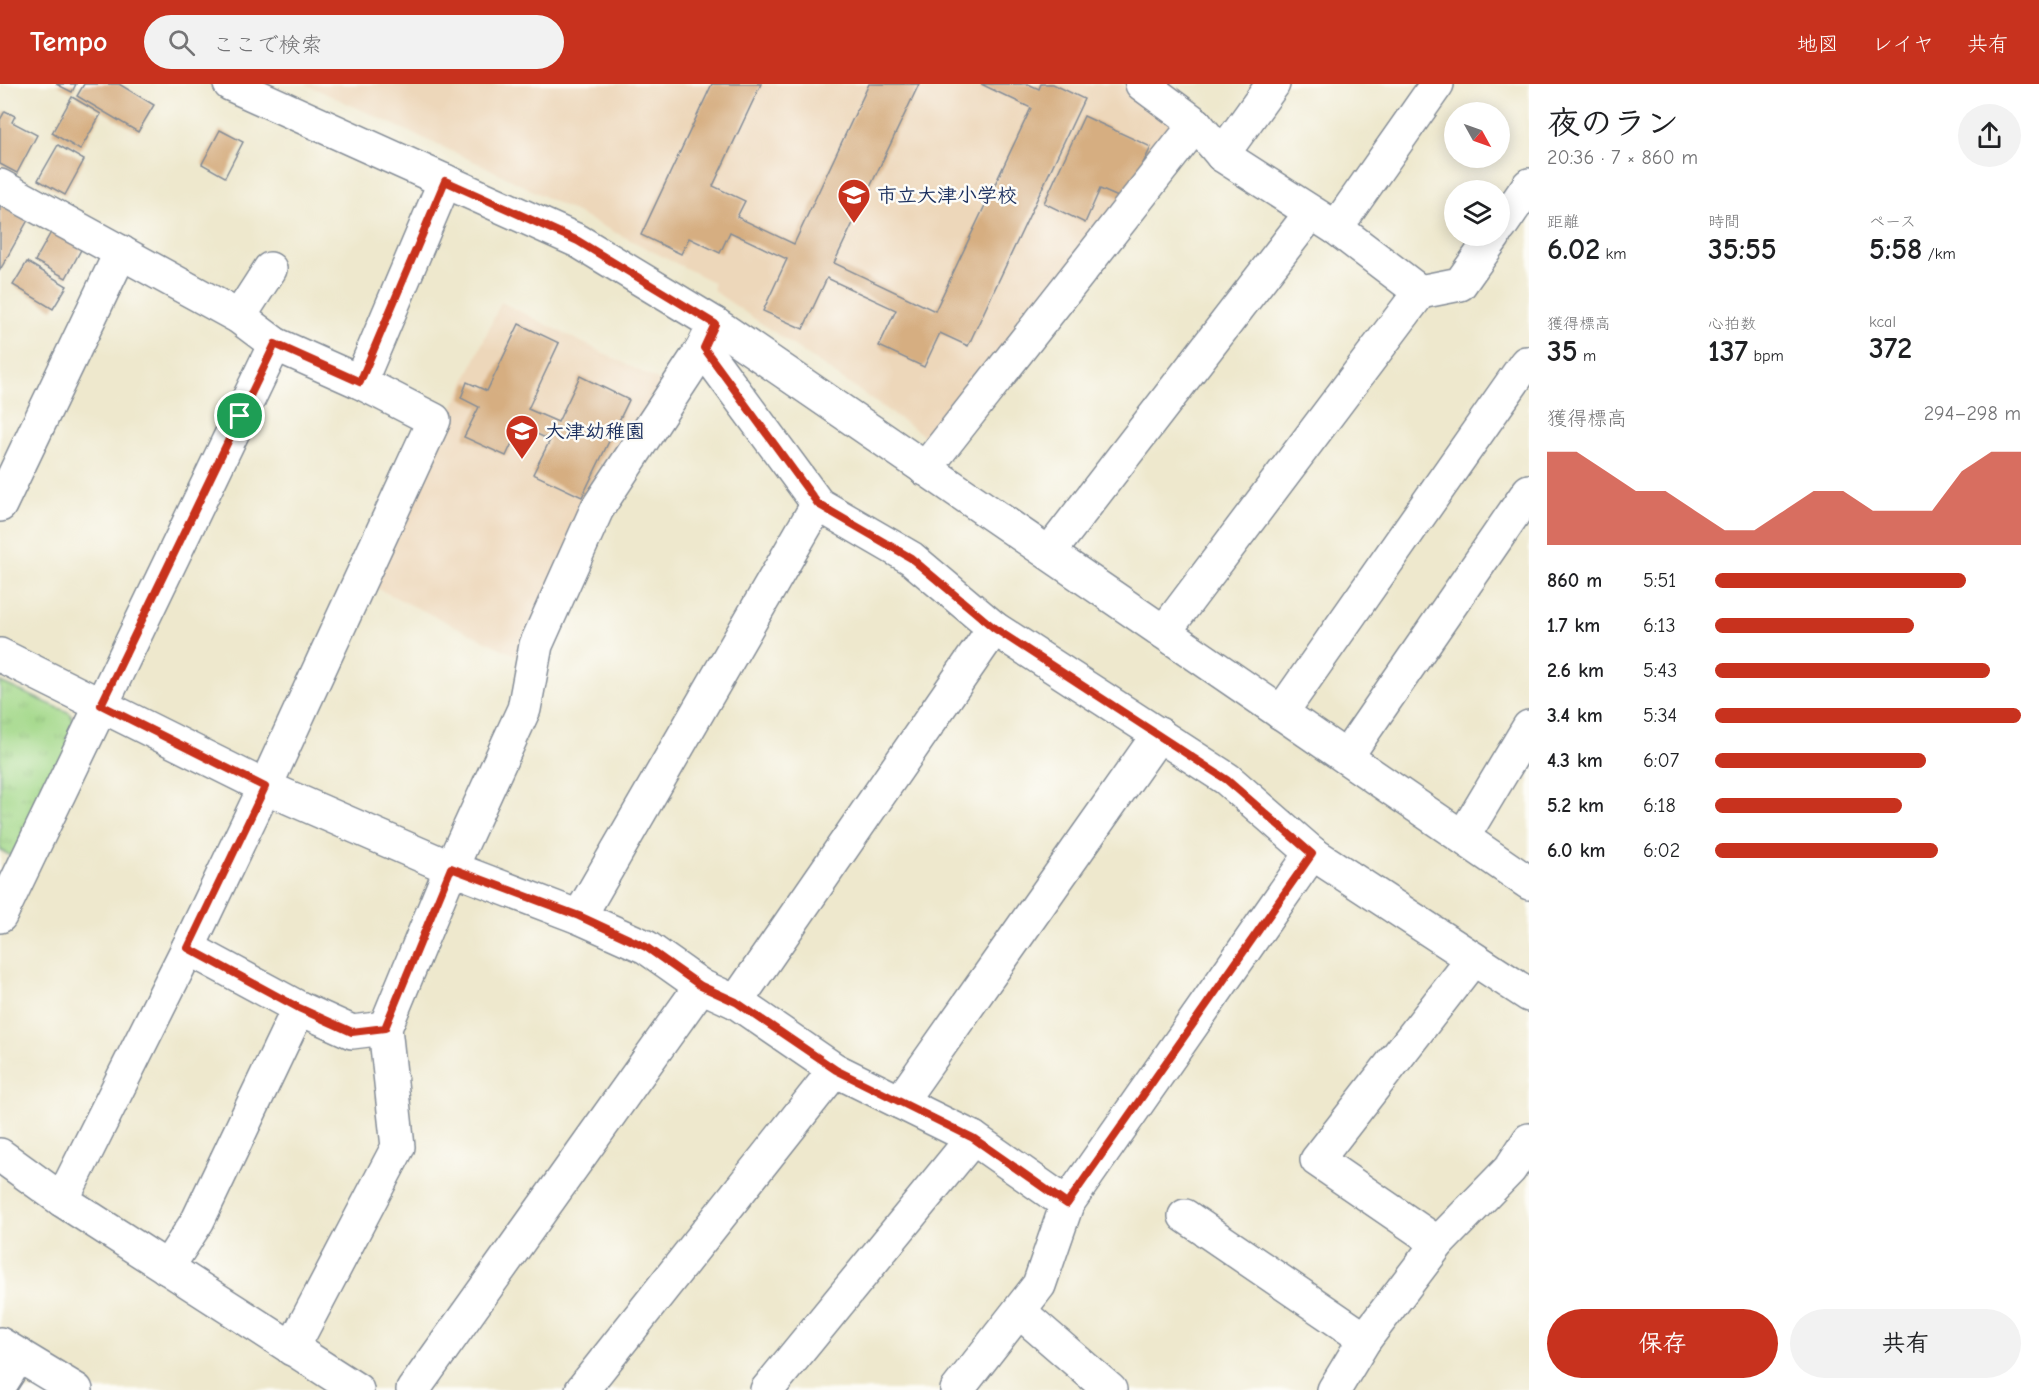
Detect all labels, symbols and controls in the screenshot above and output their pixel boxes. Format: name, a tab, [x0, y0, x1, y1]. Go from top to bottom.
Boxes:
search box	[144, 15, 564, 69]
text: Tempo	[30, 26, 108, 58]
icon: search	[165, 26, 198, 59]
text: ここで検索	[213, 32, 323, 58]
text: 地図	[1797, 32, 1839, 56]
text: レイヤ	[1872, 32, 1934, 56]
text: 共有	[1967, 32, 2009, 56]
north arrow	[1444, 102, 1510, 168]
map controls	[1444, 102, 1510, 246]
text: 夜のラン	[1547, 104, 1679, 142]
button: share	[1958, 104, 2021, 167]
text: 20:36 · 7 × 860 m	[1547, 146, 1698, 169]
school or university icon: 市立大津小学校	[836, 177, 872, 224]
button: layers	[1444, 180, 1510, 246]
place label: 市立大津小学校	[877, 184, 1017, 207]
text: 距離	[1547, 213, 1579, 231]
text: 時間	[1708, 213, 1740, 231]
text: ペース	[1869, 213, 1916, 231]
text: 6.02	[1547, 232, 1600, 267]
text: 35:55	[1708, 232, 1777, 267]
text: 5:58	[1869, 232, 1922, 267]
text: km	[1600, 245, 1627, 263]
text: /km	[1922, 245, 1956, 263]
text: kcal	[1869, 313, 1896, 331]
text: 獲得標高	[1547, 315, 1611, 333]
text: 心拍数	[1708, 315, 1756, 333]
text: 372	[1869, 331, 1912, 366]
text: 35	[1547, 334, 1578, 369]
text: 137	[1708, 334, 1748, 369]
text: m	[1578, 347, 1596, 365]
text: bpm	[1748, 347, 1784, 365]
pin	[214, 390, 265, 441]
icon: arrive	[223, 399, 256, 432]
text: 294–298 m	[1924, 402, 2021, 425]
text: 獲得標高	[1547, 407, 1627, 430]
school or university icon: 大津幼稚園	[504, 413, 540, 460]
place label: 大津幼稚園	[545, 420, 645, 443]
text: 860 m	[1547, 569, 1602, 592]
text: 5:51	[1643, 569, 1676, 592]
text: 1.7 km	[1547, 614, 1600, 637]
text: 6:13	[1643, 614, 1676, 637]
text: 2.6 km	[1547, 659, 1604, 682]
text: 5:43	[1643, 659, 1677, 682]
text: 3.4 km	[1547, 704, 1603, 727]
text: 5:34	[1643, 704, 1677, 727]
text: 4.3 km	[1547, 749, 1603, 772]
text: 6:07	[1643, 749, 1679, 772]
text: 5.2 km	[1547, 794, 1604, 817]
text: 6:18	[1643, 794, 1676, 817]
text: 6.0 km	[1547, 839, 1605, 862]
text: 6:02	[1643, 839, 1680, 862]
button: 保存	[1547, 1309, 1778, 1378]
button: 共有	[1790, 1309, 2021, 1378]

